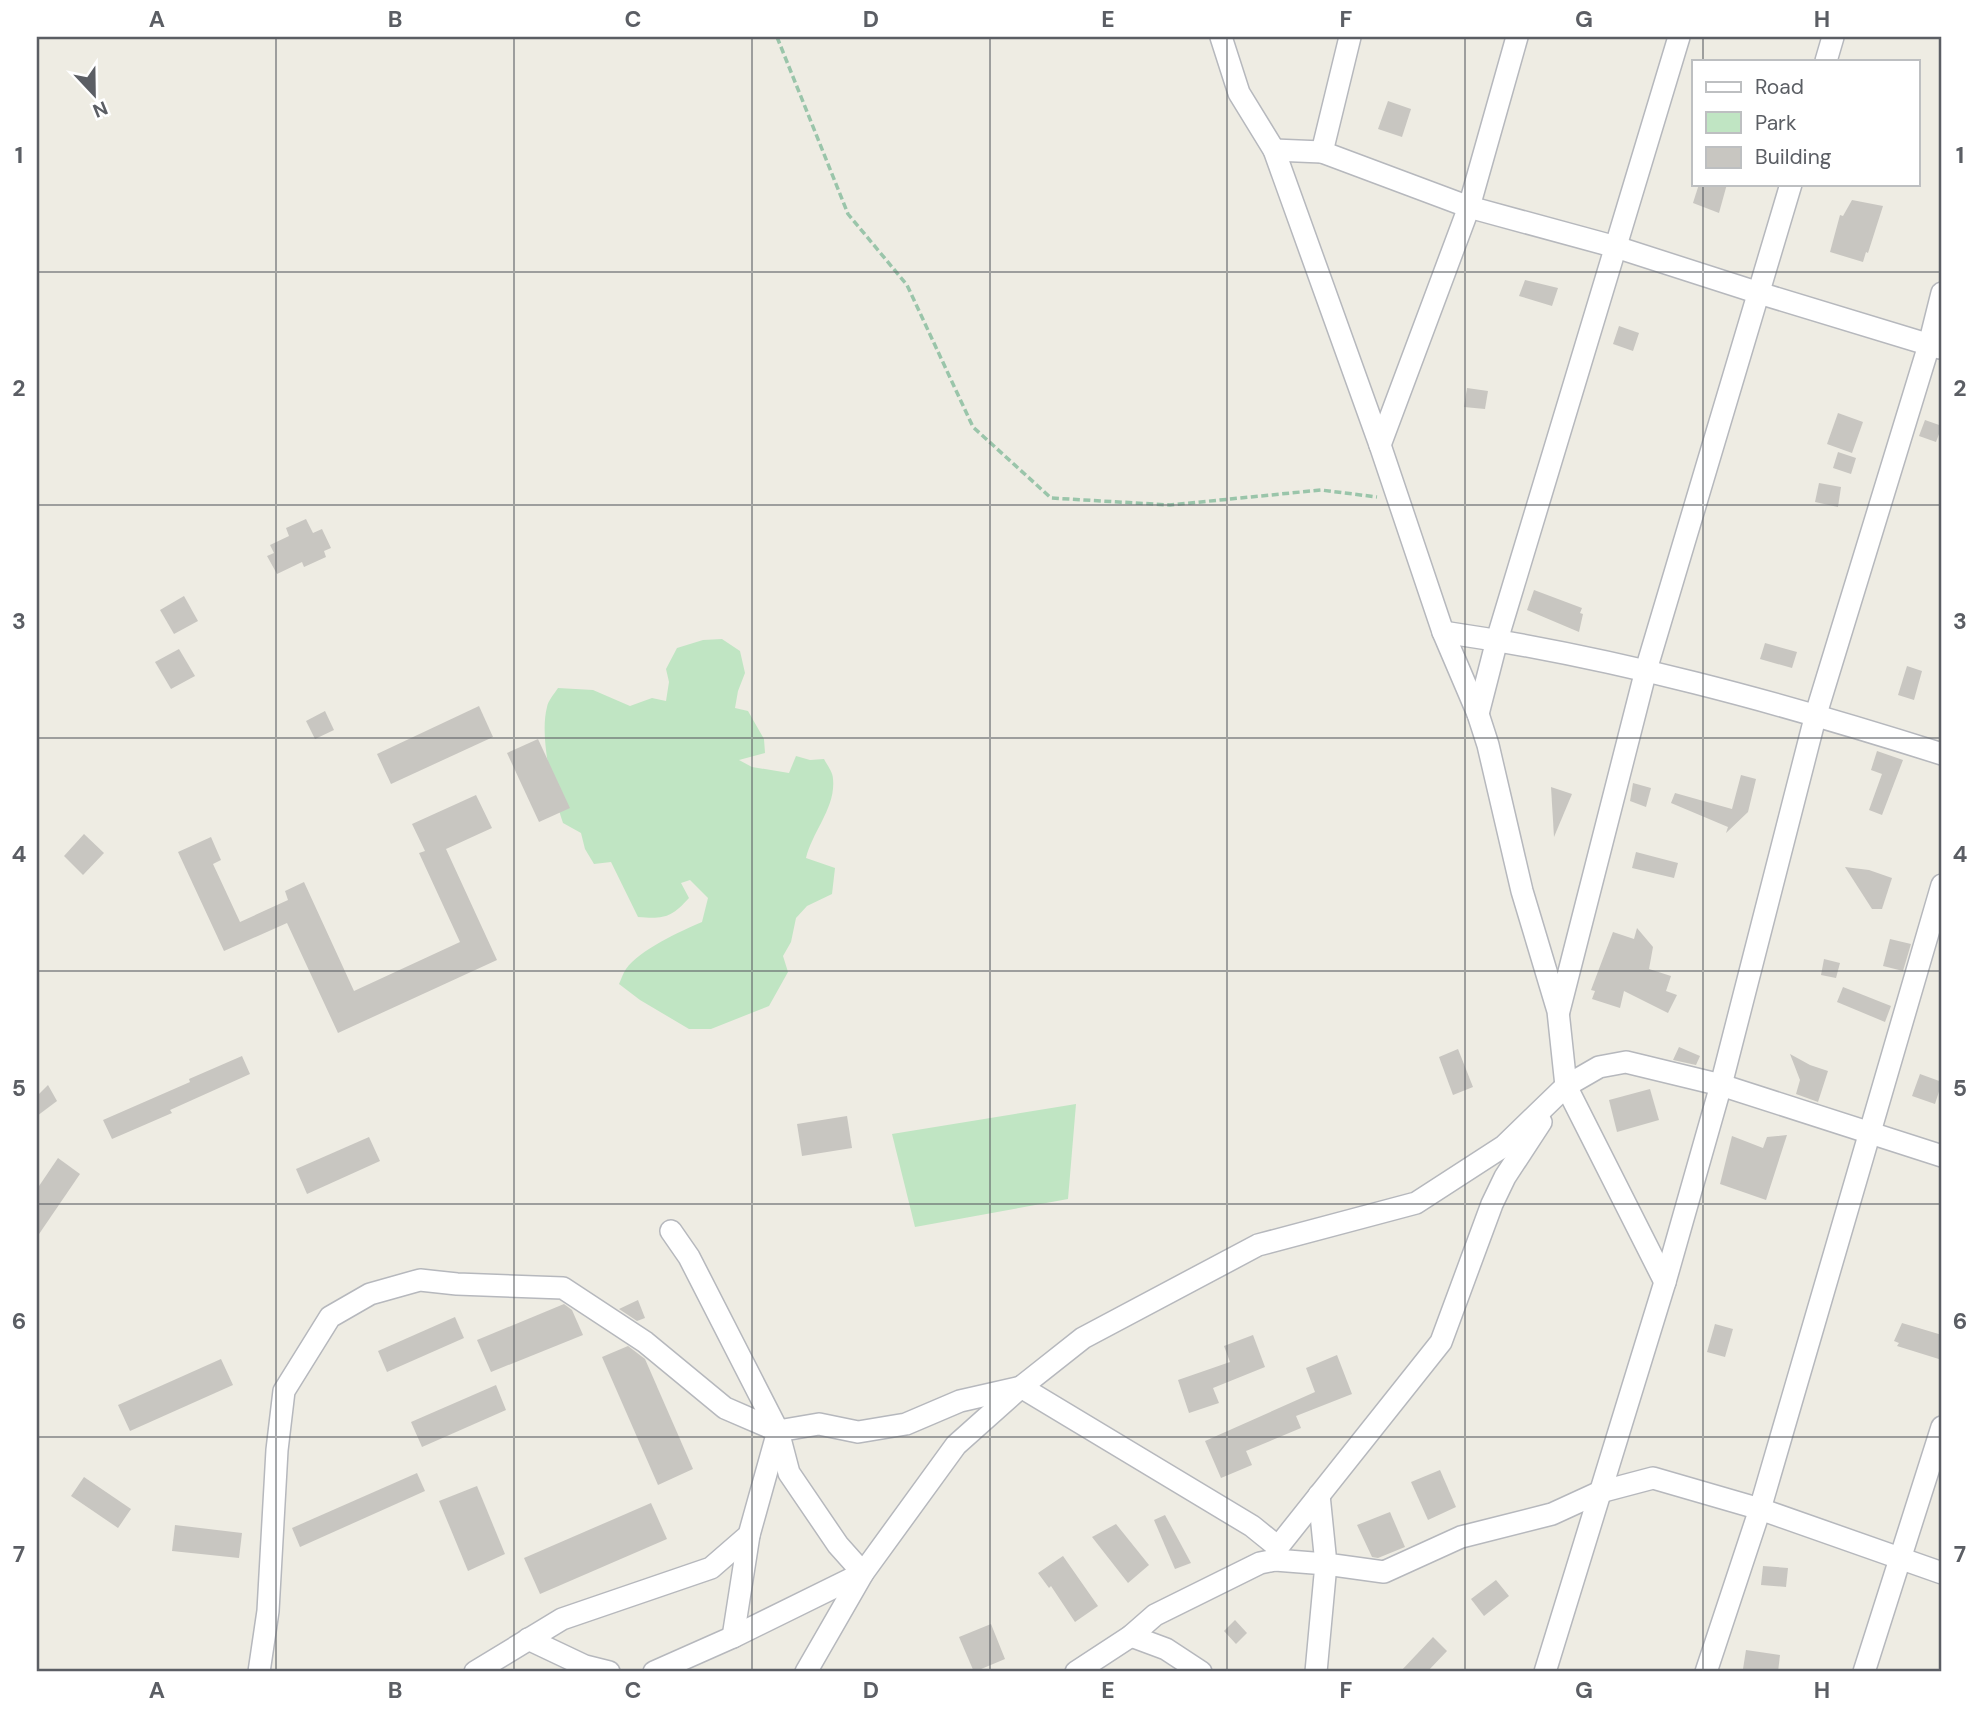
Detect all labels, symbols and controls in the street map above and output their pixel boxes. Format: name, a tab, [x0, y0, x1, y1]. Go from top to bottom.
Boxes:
text: A	[149, 4, 165, 34]
text: B	[388, 4, 402, 34]
text: C	[625, 4, 641, 34]
text: D	[863, 4, 879, 34]
text: E	[1101, 4, 1115, 34]
text: F	[1340, 4, 1353, 34]
text: G	[1575, 4, 1593, 34]
text: H	[1814, 4, 1830, 34]
north arrow	[60, 60, 130, 130]
legend	[1692, 60, 1920, 186]
text: Road	[1755, 73, 1804, 101]
text: N	[89, 95, 111, 123]
text: Park	[1755, 109, 1797, 137]
text: 1	[15, 140, 23, 170]
text: 1	[1956, 140, 1964, 170]
text: Building	[1755, 143, 1832, 171]
text: 2	[12, 373, 26, 403]
text: 2	[1953, 373, 1967, 403]
text: 3	[12, 606, 26, 636]
text: 3	[1953, 606, 1967, 636]
text: 4	[12, 839, 27, 869]
text: 4	[1953, 839, 1968, 869]
text: 5	[12, 1073, 26, 1103]
text: 5	[1953, 1073, 1967, 1103]
text: 6	[12, 1306, 26, 1336]
text: 6	[1953, 1306, 1967, 1336]
text: 7	[13, 1539, 25, 1569]
text: 7	[1954, 1539, 1966, 1569]
text: A	[149, 1675, 165, 1705]
text: B	[388, 1675, 402, 1705]
text: C	[625, 1675, 641, 1705]
text: D	[863, 1675, 879, 1705]
text: E	[1101, 1675, 1115, 1705]
text: F	[1340, 1675, 1353, 1705]
text: G	[1575, 1675, 1593, 1705]
text: H	[1814, 1675, 1830, 1705]

